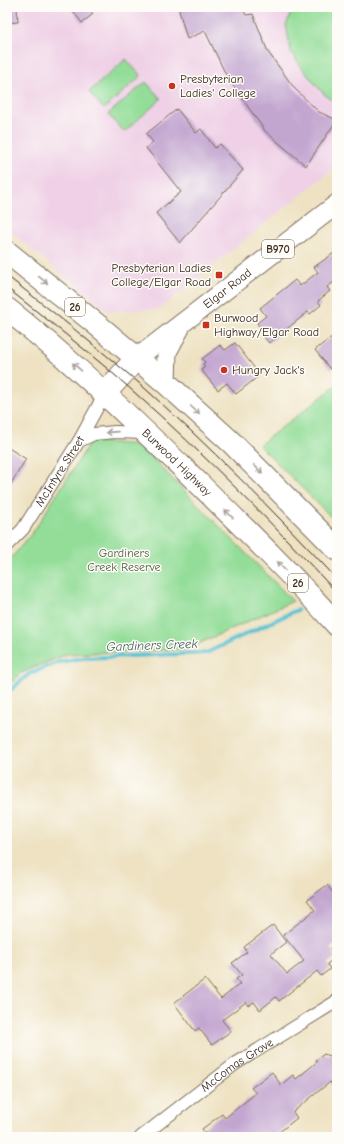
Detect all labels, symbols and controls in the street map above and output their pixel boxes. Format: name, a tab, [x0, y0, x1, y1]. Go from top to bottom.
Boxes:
place label: Presbyterian Ladies' College	[180, 72, 256, 100]
marker: Presbyterian Ladies' College	[167, 81, 177, 91]
road number: B970	[262, 240, 294, 258]
place label: Presbyterian Ladies College/Elgar Road	[111, 261, 211, 289]
street label: Elgar Road	[200, 265, 254, 311]
marker: Presbyterian Ladies College/Elgar Road	[214, 270, 224, 280]
one-way arrow	[37, 276, 48, 285]
road number: 26	[65, 298, 85, 316]
place label: Burwood Highway/Elgar Road	[214, 311, 319, 339]
marker: Burwood Highway/Elgar Road	[201, 320, 211, 330]
one-way arrow	[72, 363, 82, 372]
place label: Hungry Jack's	[232, 363, 305, 377]
marker: Hungry Jack's	[219, 365, 229, 375]
one-way arrow	[190, 405, 200, 414]
street label: Burwood Highway	[139, 426, 215, 500]
one-way arrow	[106, 429, 119, 436]
street label: McIntyre Street	[32, 433, 88, 509]
one-way arrow	[253, 464, 263, 474]
one-way arrow	[224, 509, 234, 519]
park label: Gardiners Creek Reserve	[87, 546, 161, 574]
one-way arrow	[277, 561, 286, 571]
road number: 26	[288, 574, 308, 592]
water label: Gardiners Creek	[106, 636, 199, 654]
street label: McComas Grove	[198, 1035, 276, 1095]

